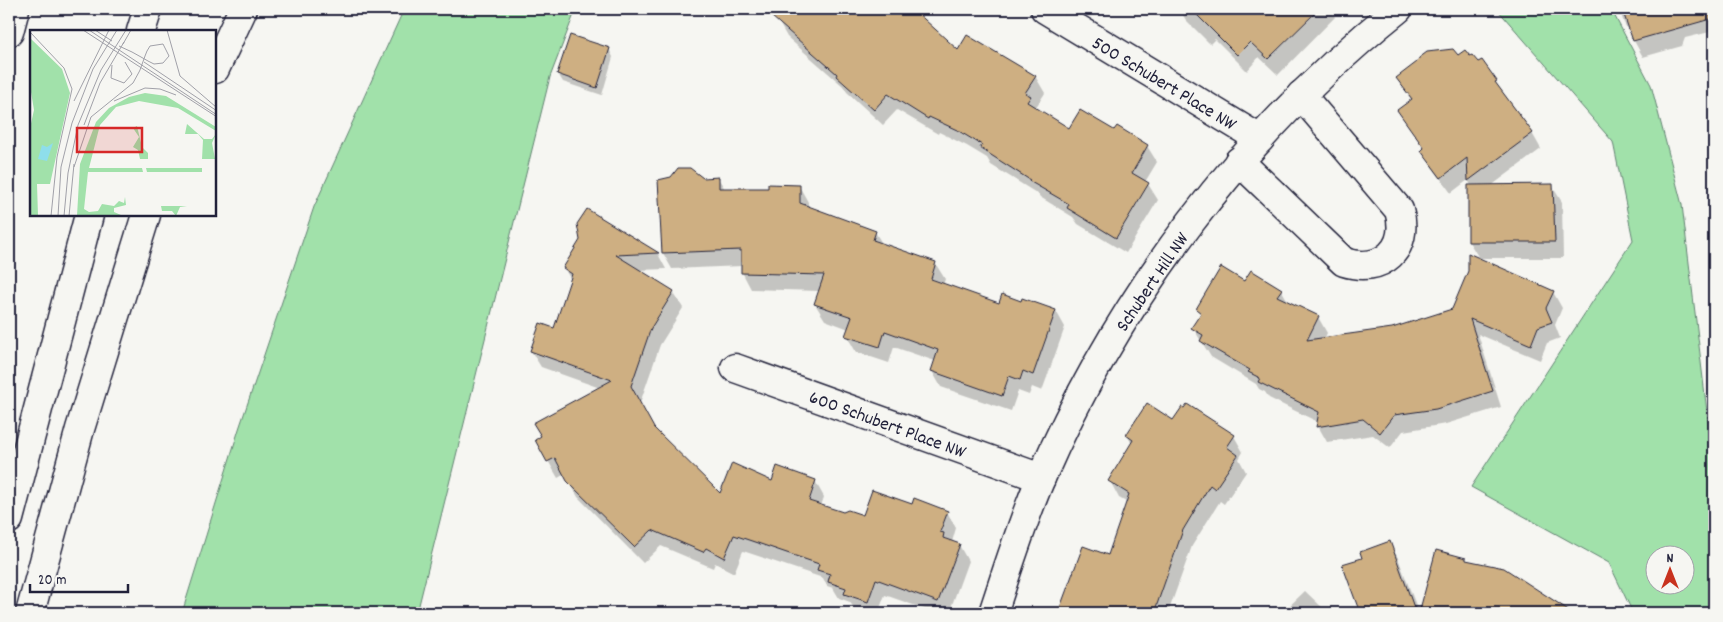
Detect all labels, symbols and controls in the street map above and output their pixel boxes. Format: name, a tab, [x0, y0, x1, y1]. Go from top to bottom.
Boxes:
inset map	[30, 30, 216, 216]
street label: 500 Schubert Place NW	[1086, 31, 1241, 139]
street label: Schubert Hill NW	[1111, 228, 1197, 338]
street label: 600 Schubert Place NW	[805, 385, 969, 467]
north arrow	[1646, 544, 1696, 594]
text: N	[1667, 549, 1674, 569]
scale bar	[30, 562, 128, 594]
text: 20 m	[38, 570, 66, 592]

